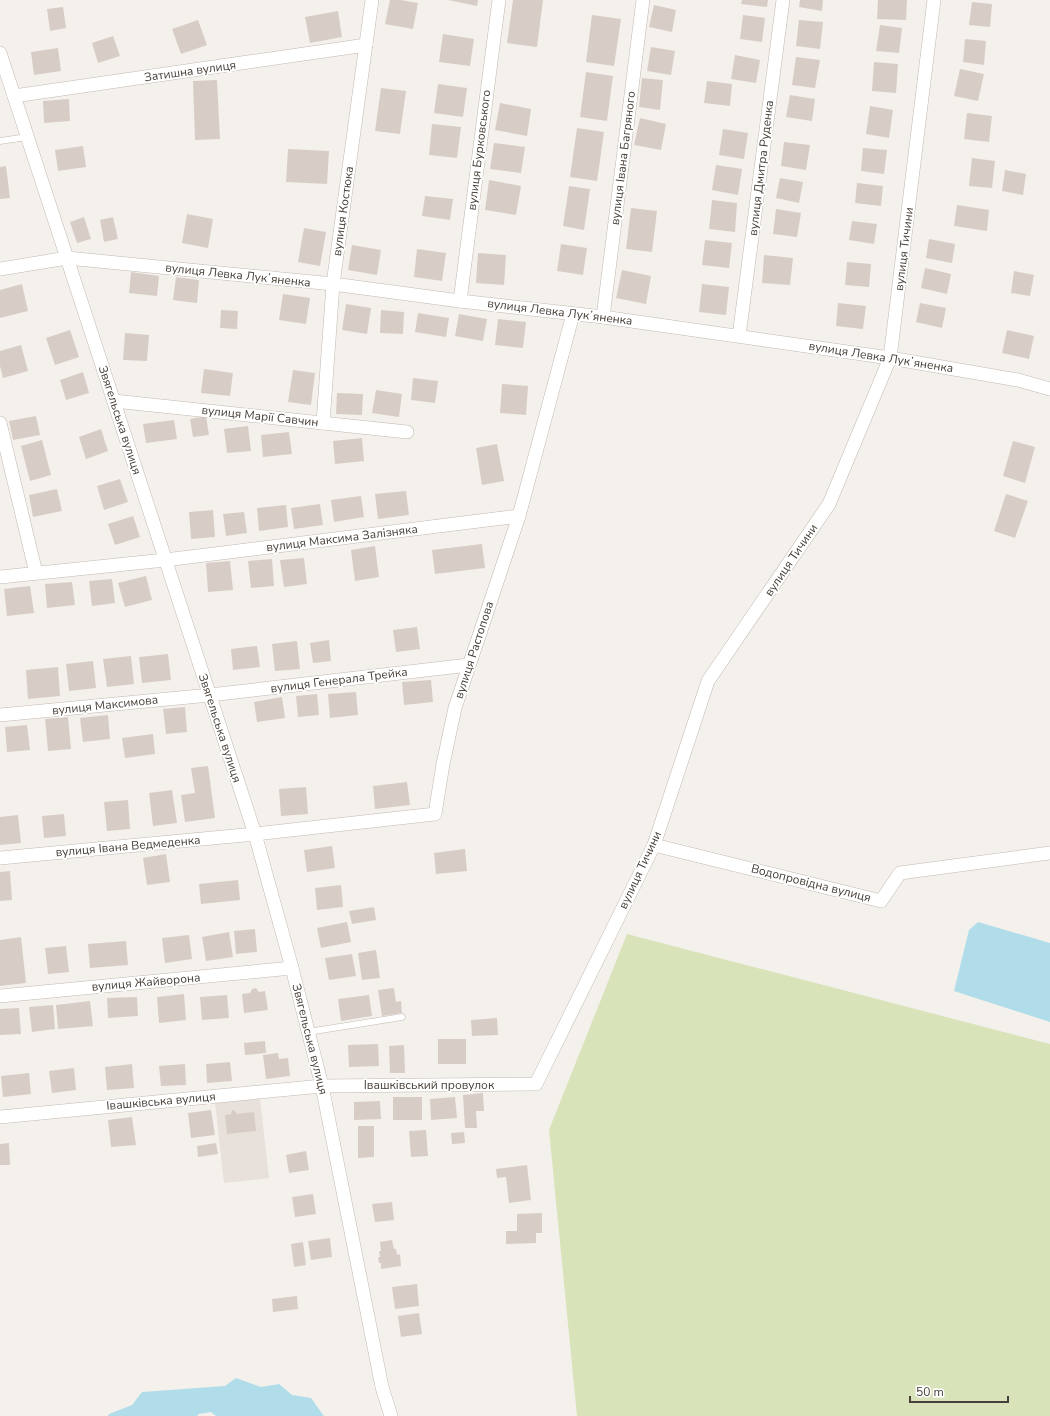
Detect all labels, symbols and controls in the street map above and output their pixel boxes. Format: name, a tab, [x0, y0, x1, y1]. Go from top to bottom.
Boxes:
street label: Затишна вулиця	[143, 57, 237, 85]
street label: вулиця Бурковського	[464, 89, 494, 211]
street label: вулиця Івана Багряного	[607, 90, 639, 226]
street label: вулиця Дмитра Руденка	[745, 99, 777, 237]
street label: вулиця Костюка	[329, 165, 357, 257]
street label: вулиця Тичини	[891, 206, 917, 292]
street label: вулиця Левка Лукʼяненка	[164, 259, 312, 291]
street label: вулиця Левка Лукʼяненка	[486, 295, 634, 329]
street label: вулиця Левка Лукʼяненка	[808, 338, 954, 376]
street label: Звягельська вулиця	[95, 363, 145, 477]
street label: вулиця Марії Савчин	[201, 402, 319, 430]
street label: вулиця Максима Залізняка	[265, 521, 419, 555]
street label: вулиця Тичини	[761, 521, 821, 599]
street label: вулиця Растопова	[451, 599, 497, 701]
street label: вулиця Генерала Трейка	[270, 664, 408, 696]
street label: Звягельська вулиця	[195, 671, 245, 785]
street label: вулиця Максимова	[51, 691, 159, 719]
street label: вулиця Тичини	[615, 828, 665, 912]
street label: вулиця Івана Ведмеденка	[55, 832, 201, 860]
street label: Водопровідна вулиця	[749, 860, 873, 906]
street label: вулиця Жайворона	[91, 969, 201, 995]
street label: Звягельська вулиця	[288, 982, 332, 1096]
street label: Івашківський провулок	[364, 1077, 495, 1093]
street label: Івашківська вулиця	[106, 1088, 216, 1114]
scale bar	[910, 1378, 1008, 1404]
text: 50 m	[916, 1384, 944, 1400]

